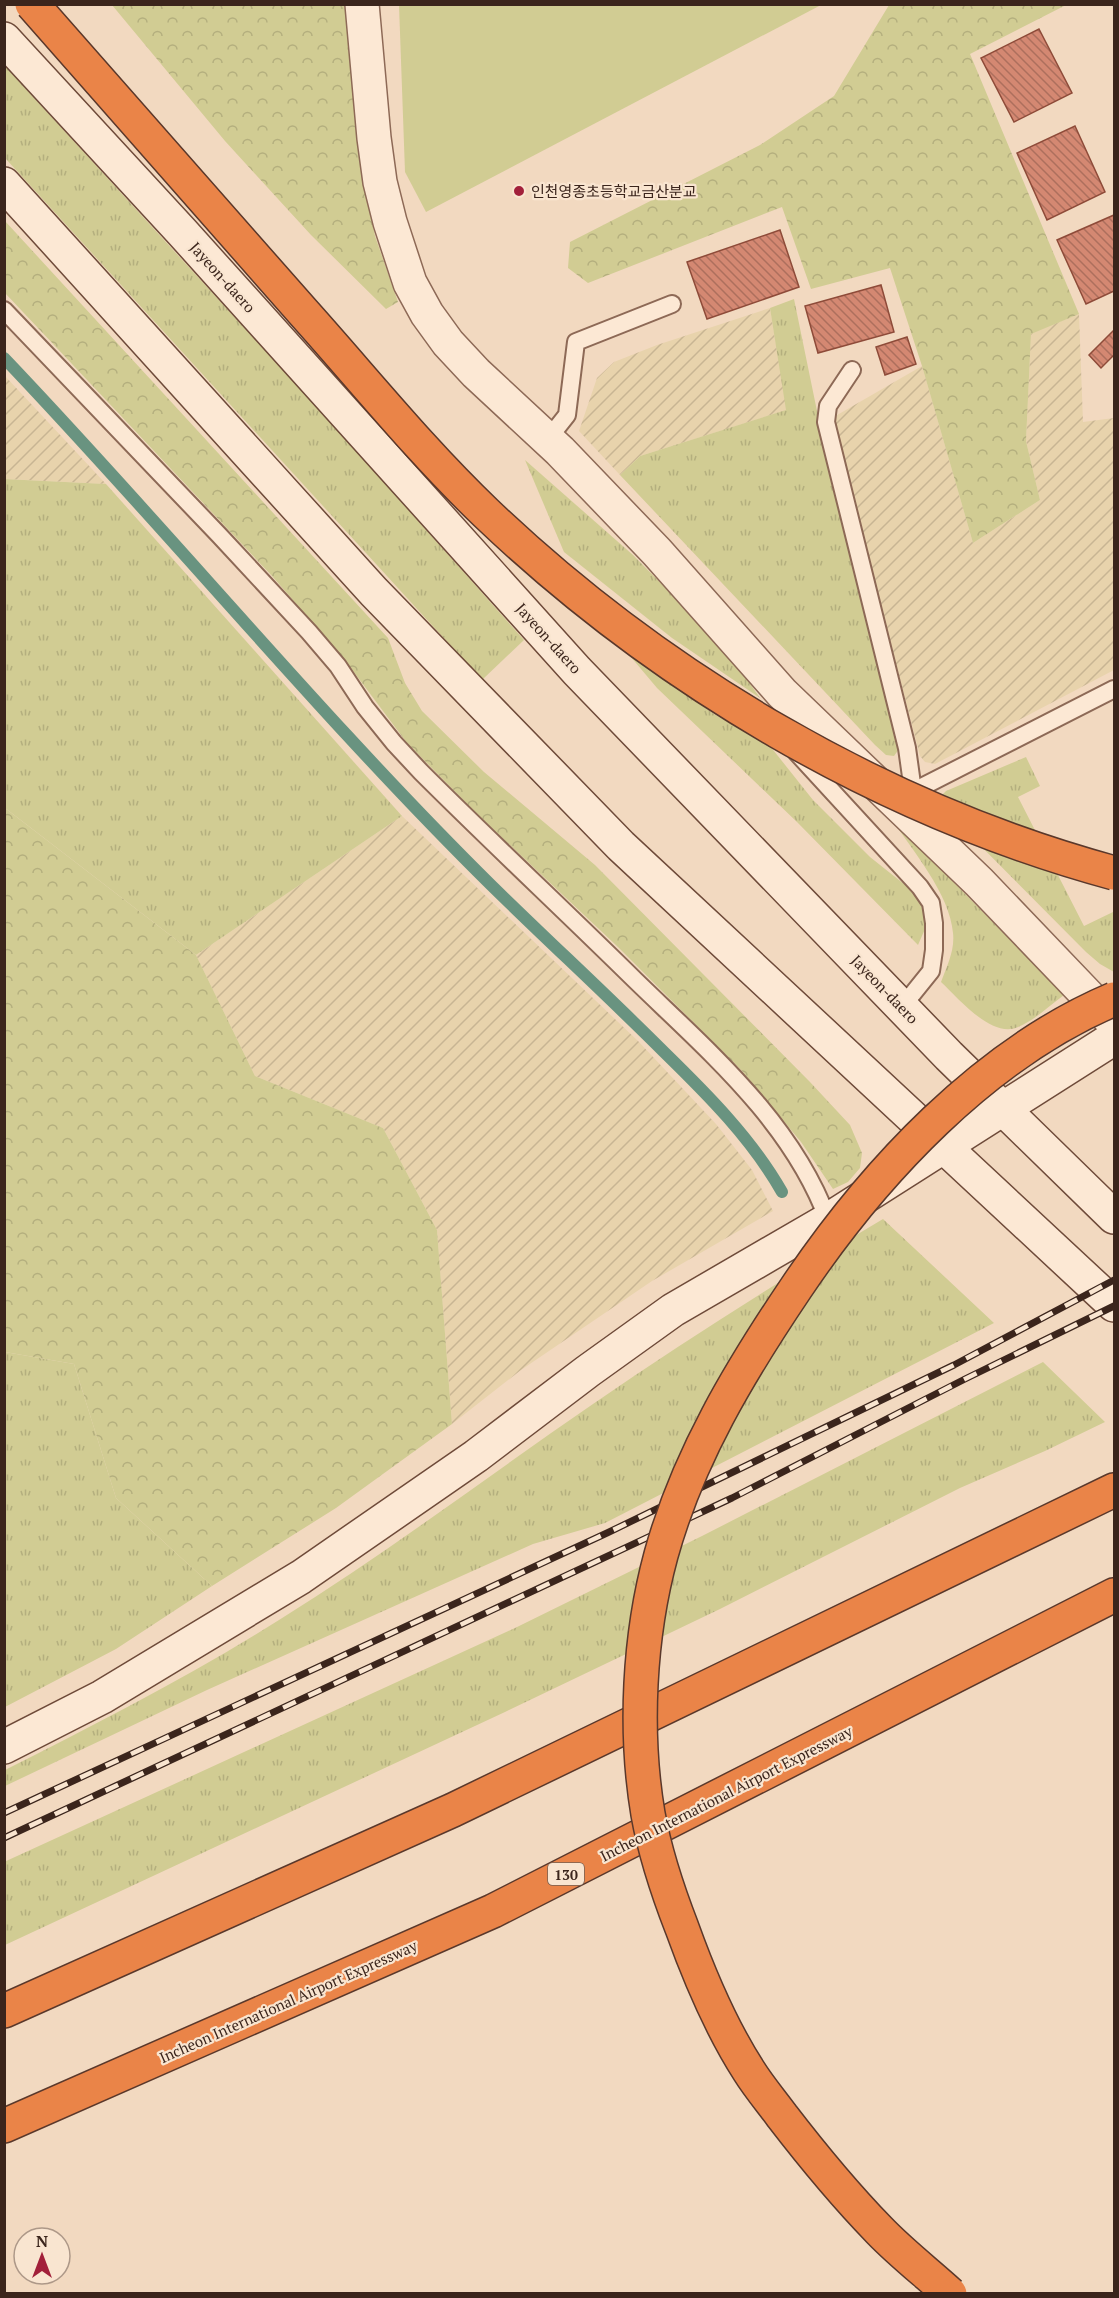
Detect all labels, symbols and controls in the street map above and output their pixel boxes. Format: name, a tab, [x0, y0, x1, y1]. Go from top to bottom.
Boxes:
place label: 인천영종초등학교금산분교	[531, 181, 697, 201]
marker: 인천영종초등학교금산분교	[512, 184, 526, 198]
street label: Jayeon-daero	[186, 237, 260, 317]
street label: Jayeon-daero	[512, 598, 586, 678]
street label: Jayeon-daero	[847, 950, 923, 1028]
street label: Incheon International Airport Expressway	[597, 1720, 856, 1866]
road number: 130	[548, 1863, 584, 1885]
street label: Incheon International Airport Expressway	[156, 1935, 420, 2067]
north arrow	[12, 2226, 72, 2286]
text: N	[36, 2230, 48, 2252]

